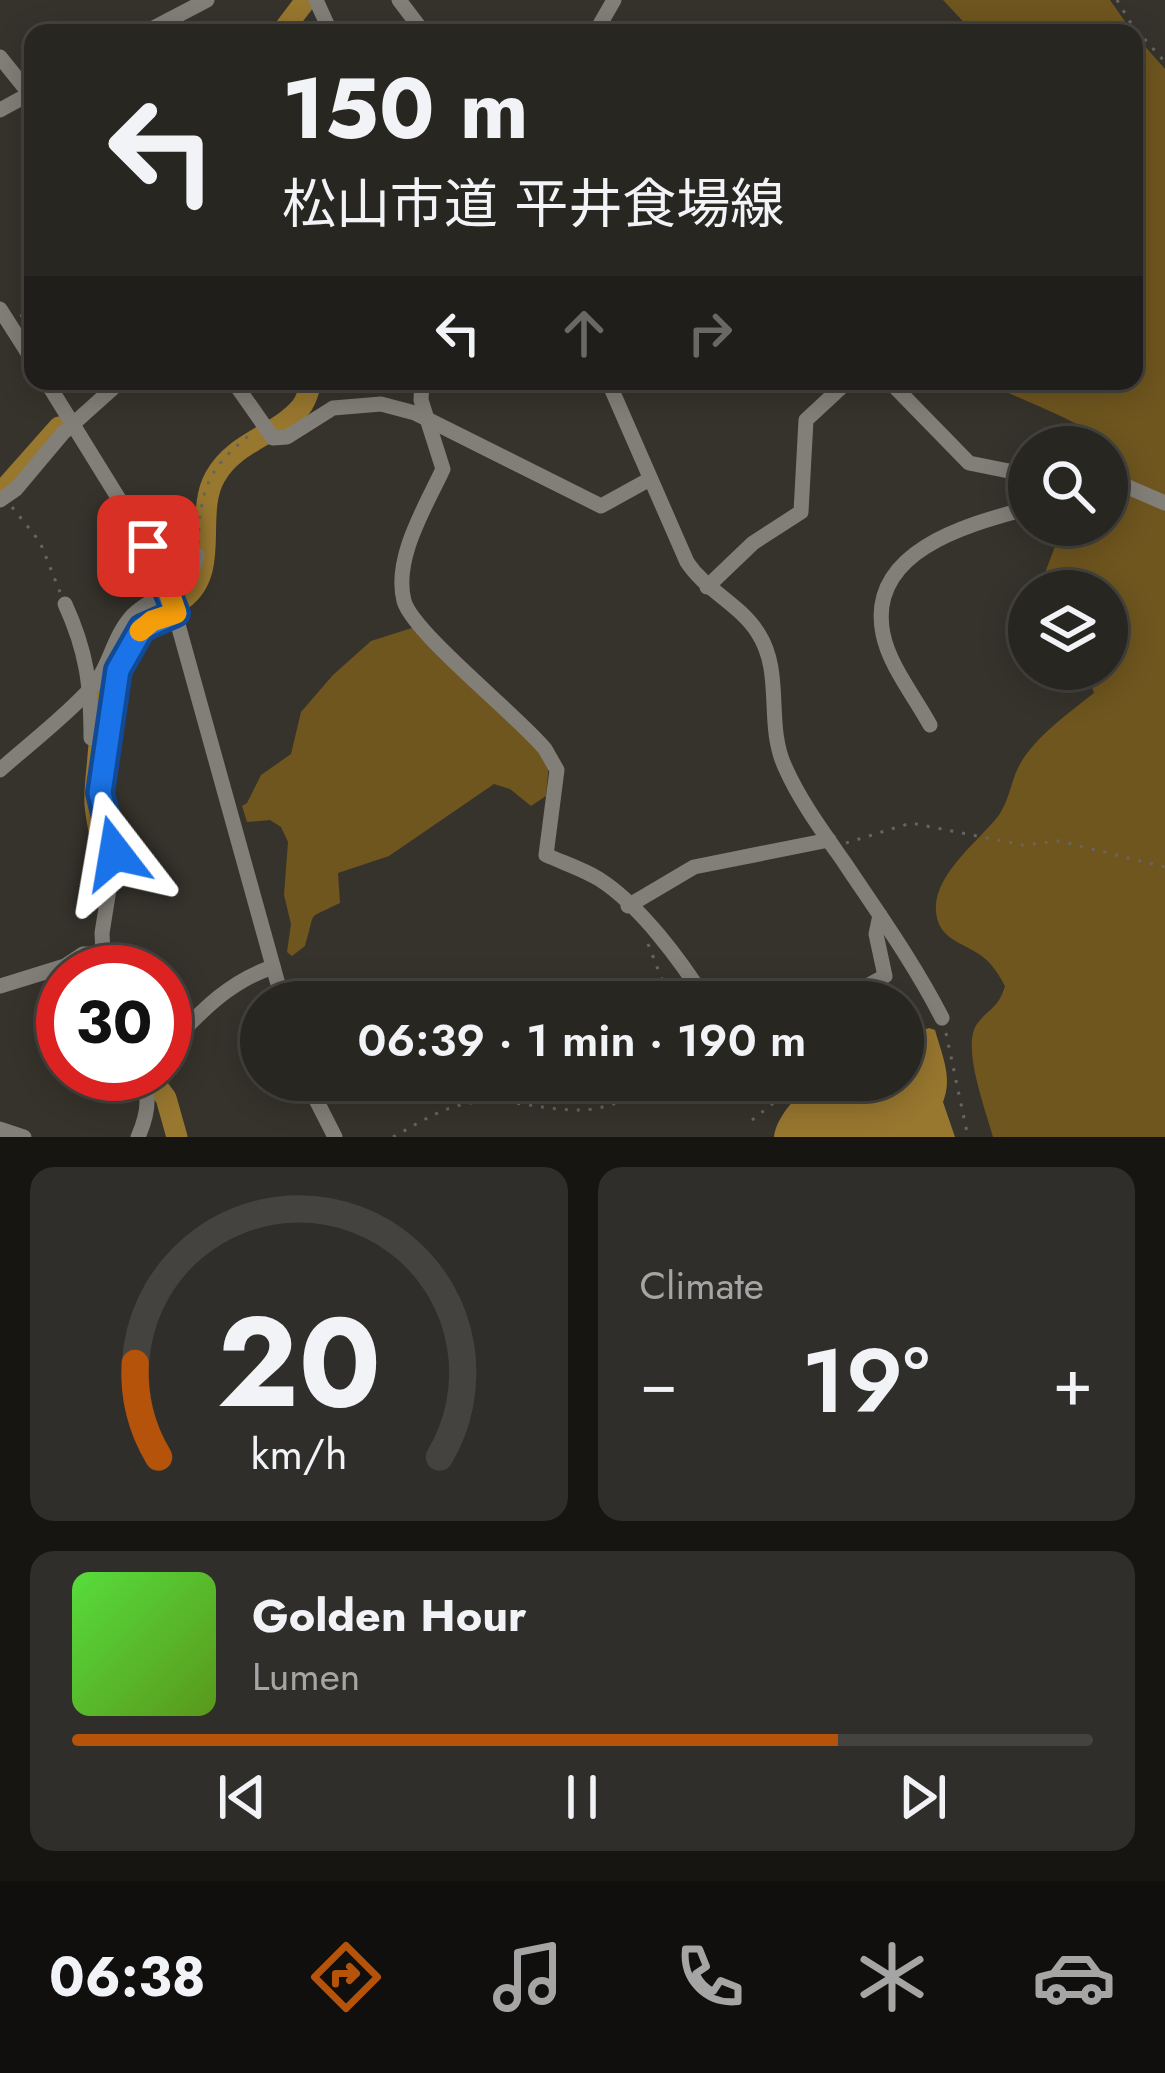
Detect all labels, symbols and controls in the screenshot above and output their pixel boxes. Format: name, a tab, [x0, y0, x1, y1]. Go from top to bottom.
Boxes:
text: 150 m	[282, 48, 529, 170]
icon: left	[84, 72, 240, 228]
text: 松山市道 平井食場線	[282, 165, 784, 243]
icon: left	[425, 300, 491, 366]
icon: ahead	[551, 300, 617, 366]
icon: right	[677, 300, 743, 366]
map controls	[1008, 426, 1128, 690]
button: search	[1008, 426, 1128, 546]
pin	[97, 495, 199, 597]
icon: arrive	[115, 513, 181, 579]
button: layers	[1008, 570, 1128, 690]
position arrow	[52, 790, 178, 916]
speed limit sign: 30	[36, 945, 192, 1101]
text: 06:39 · 1 min · 190 m	[358, 1008, 806, 1073]
text: Climate	[640, 1257, 764, 1314]
text: 20	[217, 1272, 381, 1453]
text: 19°	[801, 1316, 929, 1446]
text: −	[640, 1334, 678, 1430]
text: +	[1052, 1334, 1093, 1430]
text: km/h	[250, 1423, 347, 1485]
text: Golden Hour	[252, 1583, 527, 1648]
text: Lumen	[252, 1648, 360, 1705]
icon: previous	[209, 1764, 275, 1830]
icon: pause	[549, 1764, 615, 1830]
icon: next	[890, 1764, 956, 1830]
icon: directions	[304, 1935, 388, 2019]
icon: music	[486, 1935, 570, 2019]
icon: phone	[668, 1935, 752, 2019]
icon: climate	[850, 1935, 934, 2019]
icon: car	[1032, 1935, 1116, 2019]
text: 06:38	[49, 1938, 206, 2016]

